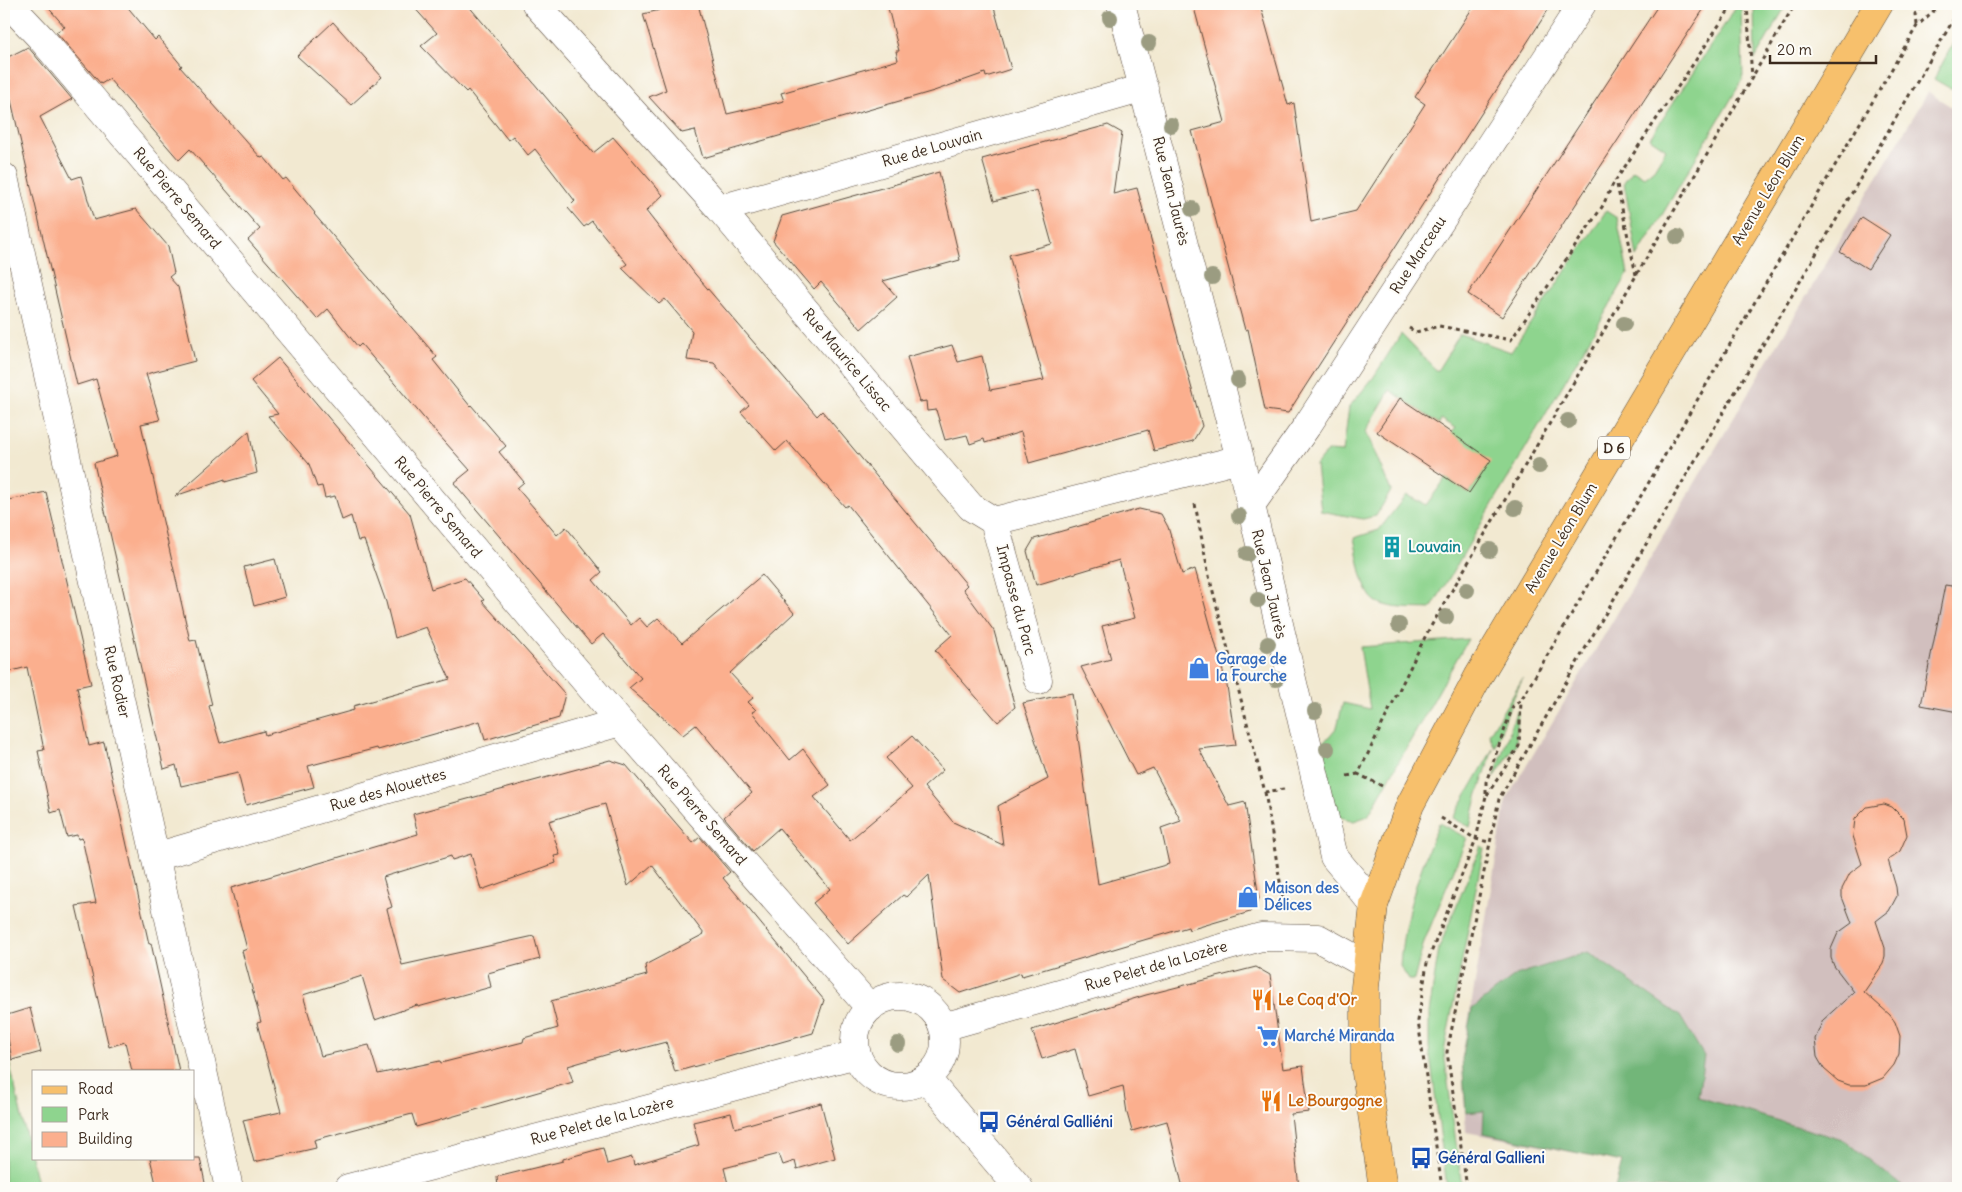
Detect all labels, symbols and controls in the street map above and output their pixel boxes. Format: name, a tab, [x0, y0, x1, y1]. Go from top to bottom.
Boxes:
scale bar	[1770, 32, 1876, 64]
text: 20 m	[1777, 40, 1812, 59]
street label: Rue de Louvain	[880, 124, 984, 171]
street label: Avenue Léon Blum	[1727, 131, 1808, 248]
street label: Rue Jean Jaurès	[1149, 134, 1194, 248]
street label: Rue Pierre Semard	[129, 143, 225, 252]
street label: Rue Marceau	[1385, 212, 1450, 297]
street label: Rue Maurice Lissac	[799, 304, 896, 415]
road number: D 6	[1598, 436, 1630, 459]
street label: Rue Pierre Semard	[390, 452, 486, 561]
street label: Avenue Léon Blum	[1520, 479, 1601, 596]
street label: Rue Jean Jaurès	[1248, 527, 1291, 641]
building icon: Louvain	[1379, 534, 1405, 560]
place label: Louvain	[1408, 537, 1461, 556]
street label: Impasse du Parc	[993, 542, 1041, 658]
street label: Rue Rodier	[100, 644, 135, 720]
place label: Garage de la Fourche	[1216, 649, 1287, 685]
shop icon: Garage de la Fourche	[1186, 655, 1212, 681]
street label: Rue Pierre Semard	[654, 761, 751, 869]
street label: Rue des Alouettes	[328, 764, 448, 815]
place label: Maison des Délices	[1264, 878, 1339, 914]
shop icon: Maison des Délices	[1235, 884, 1261, 910]
street label: Rue Pelet de la Lozère	[1082, 936, 1229, 995]
restaurant icon: Le Coq d'Or	[1249, 987, 1275, 1013]
place label: Le Coq d'Or	[1278, 990, 1358, 1010]
supermarket icon: Marché Miranda	[1255, 1023, 1281, 1049]
place label: Marché Miranda	[1284, 1026, 1395, 1045]
legend	[32, 1070, 195, 1160]
text: Road	[78, 1079, 113, 1098]
restaurant icon: Le Bourgogne	[1258, 1088, 1284, 1114]
place label: Le Bourgogne	[1288, 1091, 1382, 1111]
street label: Rue Pelet de la Lozère	[528, 1092, 675, 1149]
text: Park	[78, 1105, 109, 1124]
bus stop icon: Général Galliéni	[976, 1109, 1002, 1135]
place label: Général Galliéni	[1006, 1112, 1113, 1131]
text: Building	[78, 1129, 133, 1148]
bus stop icon: Général Gallieni	[1408, 1145, 1434, 1171]
place label: Général Gallieni	[1438, 1148, 1545, 1167]

